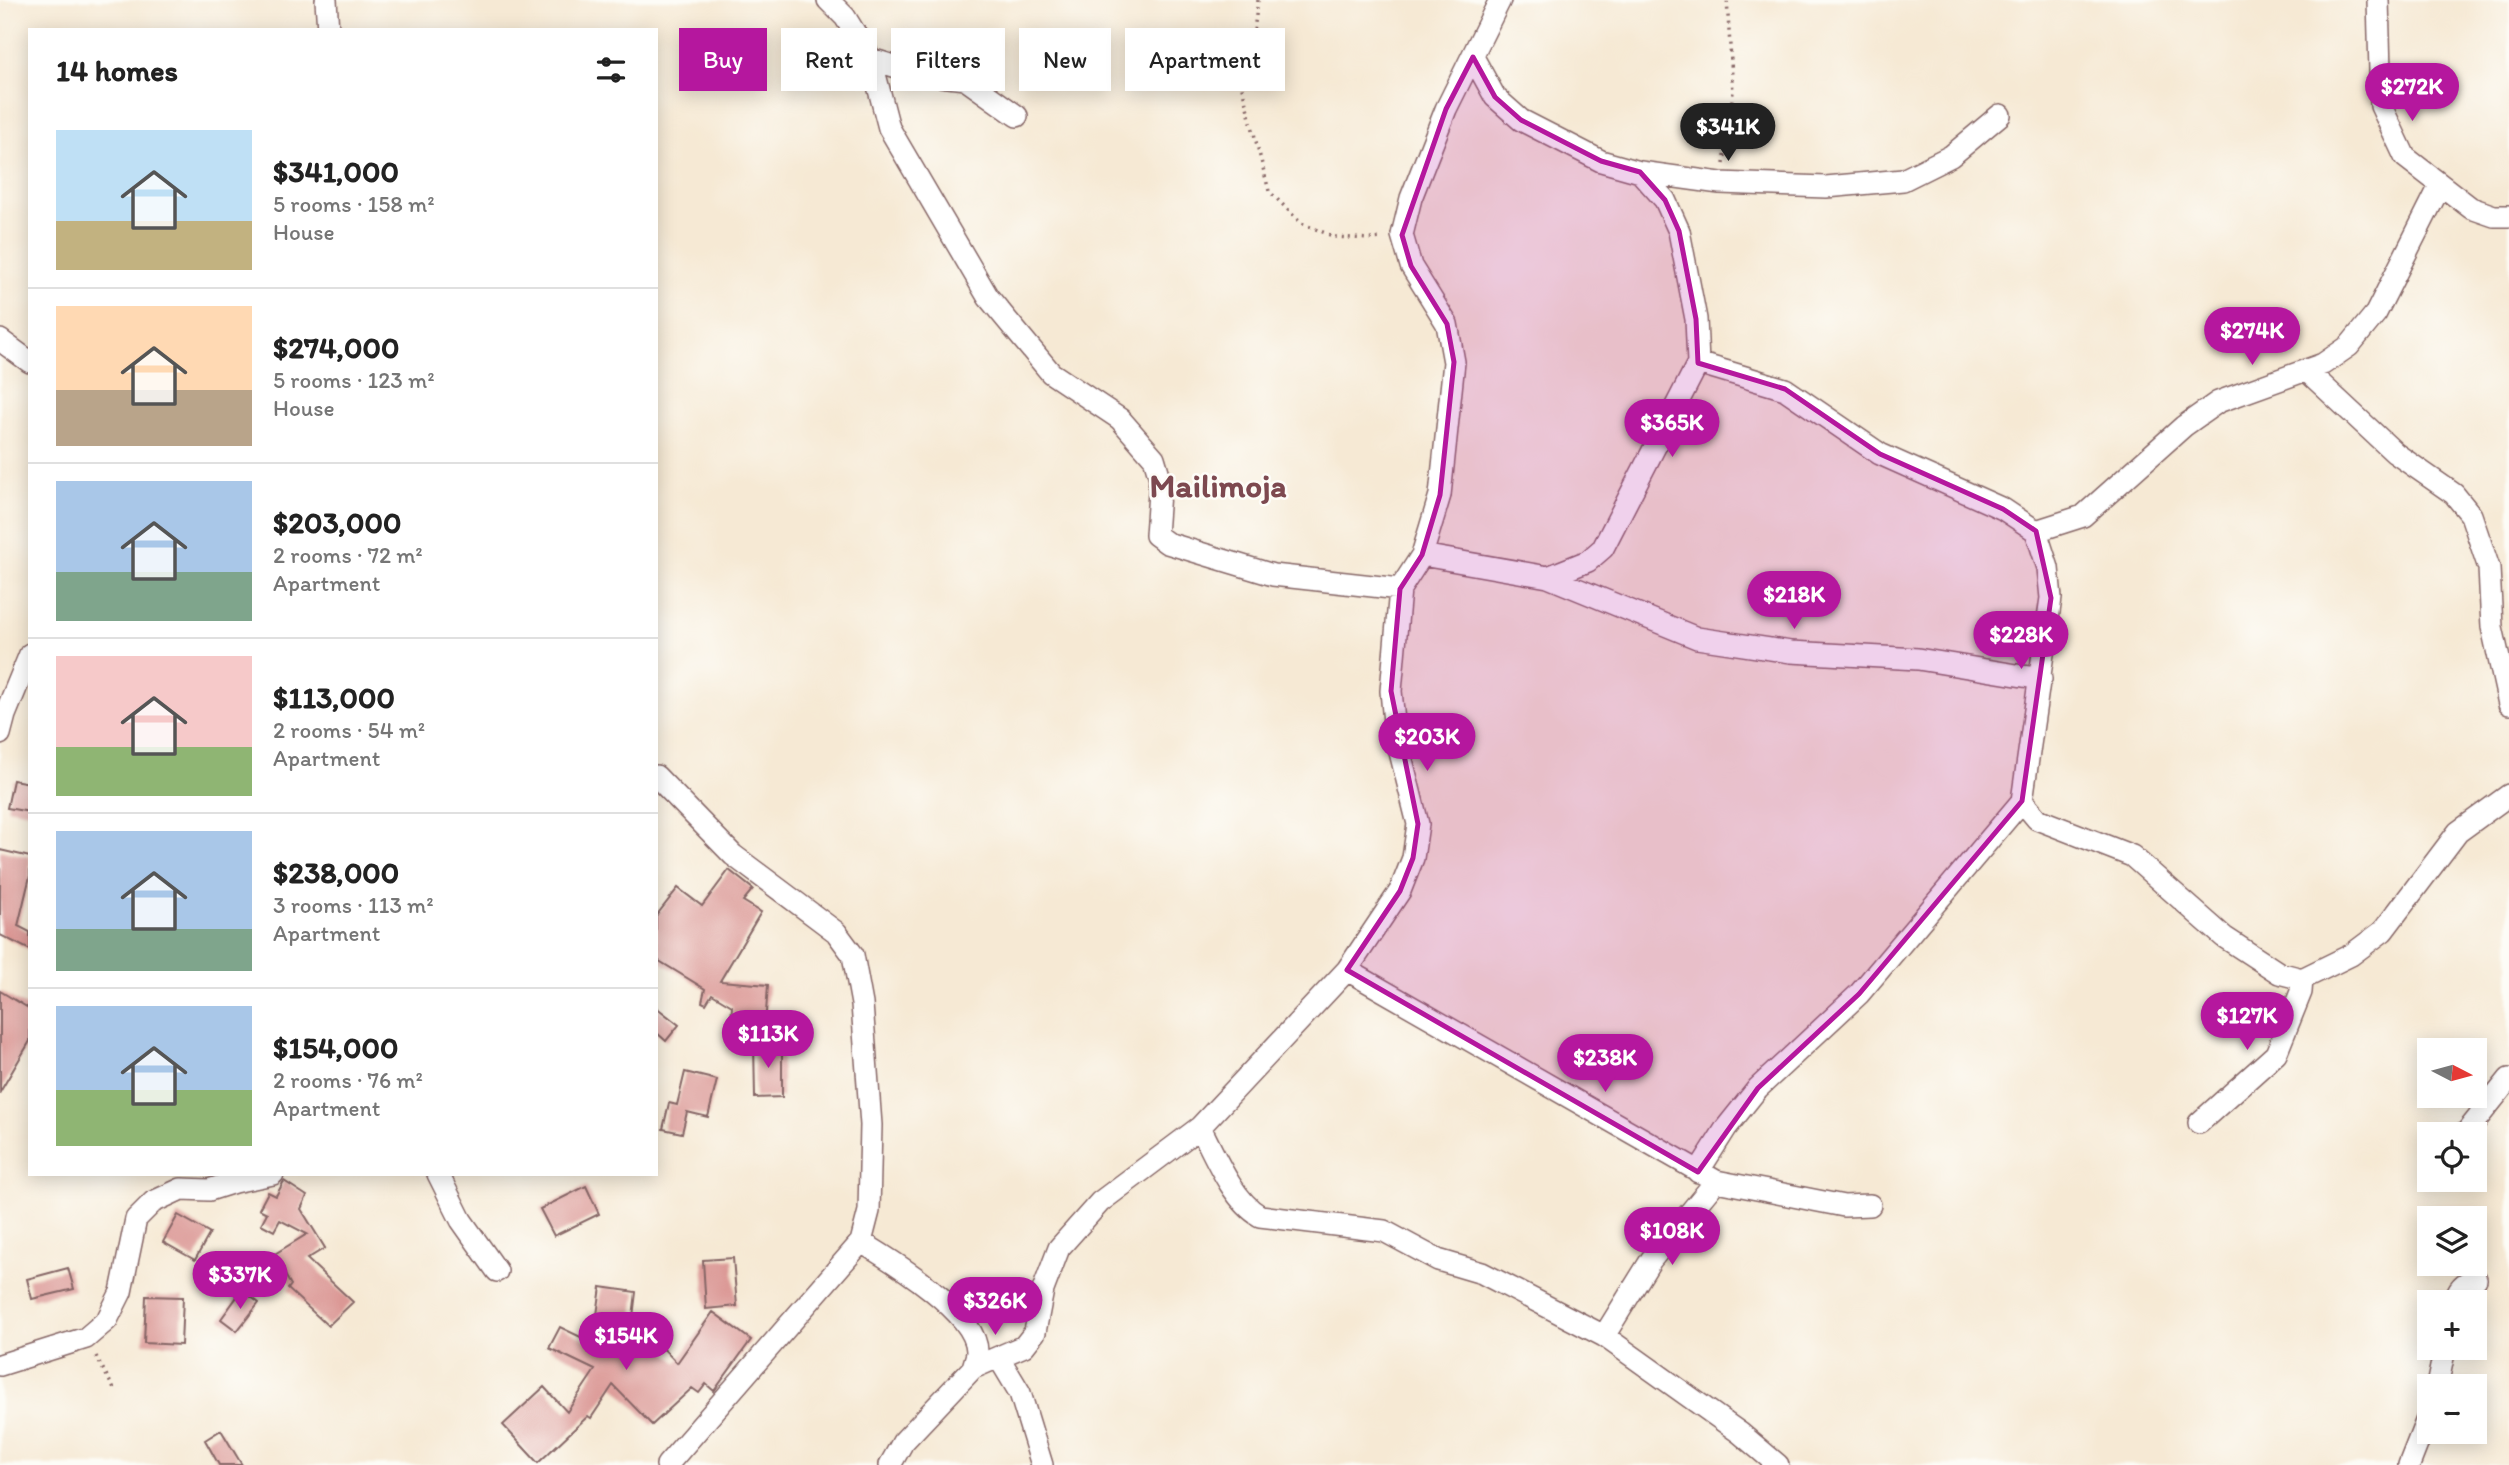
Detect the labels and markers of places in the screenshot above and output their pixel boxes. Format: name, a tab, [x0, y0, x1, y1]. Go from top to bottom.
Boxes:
pin: $272K	[2363, 64, 2461, 123]
pin: $341K	[1679, 104, 1777, 163]
pin: $274K	[2203, 308, 2301, 367]
pin: $365K	[1623, 400, 1721, 459]
pin: $218K	[1745, 572, 1843, 631]
pin: $228K	[1972, 612, 2070, 671]
pin: $203K	[1378, 714, 1476, 773]
pin: $127K	[2198, 992, 2296, 1052]
pin: $113K	[719, 1010, 817, 1070]
pin: $238K	[1556, 1034, 1654, 1094]
pin: $108K	[1623, 1208, 1721, 1267]
pin: $337K	[191, 1252, 289, 1311]
pin: $326K	[946, 1278, 1044, 1337]
pin: $154K	[577, 1312, 675, 1372]

